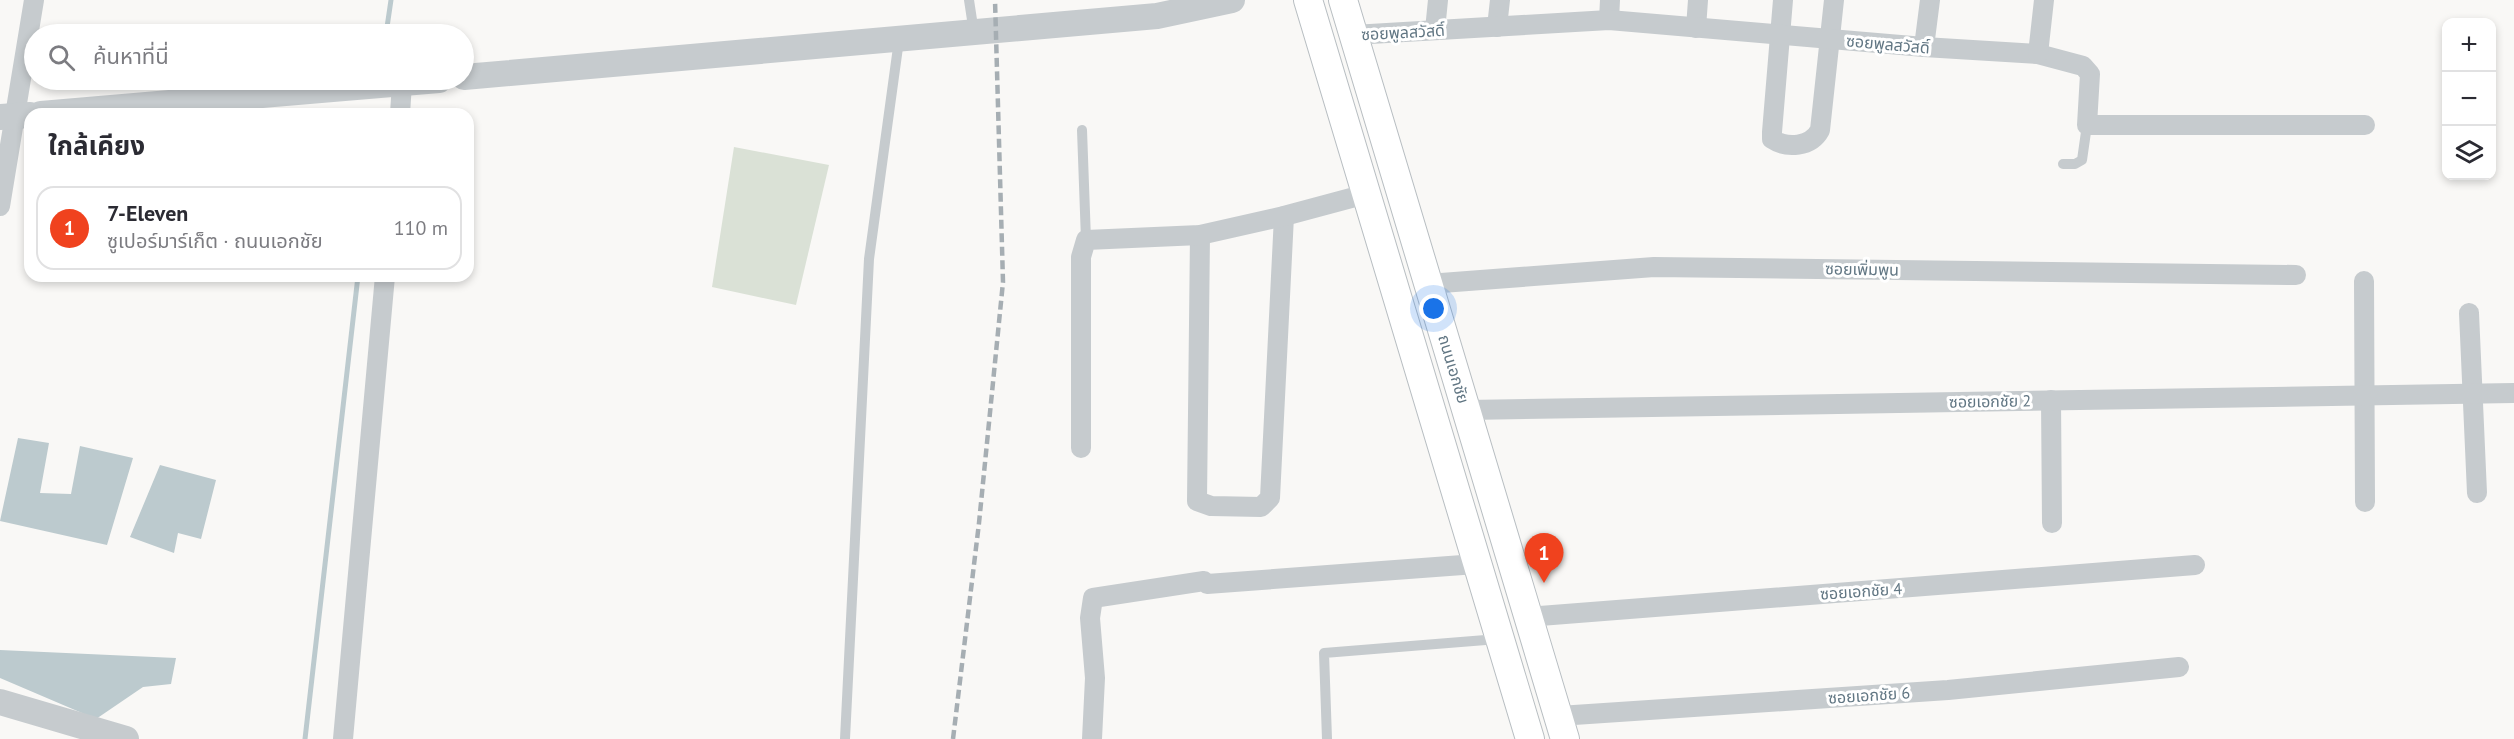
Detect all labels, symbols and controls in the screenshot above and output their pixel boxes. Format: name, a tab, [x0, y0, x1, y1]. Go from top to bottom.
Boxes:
map controls	[2442, 18, 2496, 180]
button: +	[2442, 18, 2496, 72]
street label: ซอยพูลสวัสดิ์	[1361, 20, 1445, 44]
search box	[24, 24, 474, 90]
street label: ซอยพูลสวัสดิ์	[1845, 30, 1931, 58]
icon: search	[45, 41, 78, 74]
text: ค้นหาที่นี่	[93, 42, 169, 70]
button: −	[2442, 72, 2496, 126]
button: layers	[2442, 126, 2496, 180]
text: ใกล้เคียง	[48, 129, 145, 162]
text: 7-Eleven	[107, 199, 188, 227]
text: 1	[64, 215, 75, 241]
text: 110 m	[394, 215, 448, 241]
text: ซูเปอร์มาร์เก็ต · ถนนเอกชัย	[107, 228, 323, 254]
street label: ซอยเพิ่มพูน	[1825, 258, 1899, 280]
your location	[1419, 294, 1448, 323]
street label: ถนนเอกชัย	[1434, 332, 1474, 406]
street label: ซอยเอกชัย 2	[1949, 390, 2031, 412]
pin: 1	[1524, 534, 1564, 583]
street label: ซอยเอกชัย 4	[1819, 578, 1903, 604]
street label: ซอยเอกชัย 6	[1827, 682, 1911, 708]

